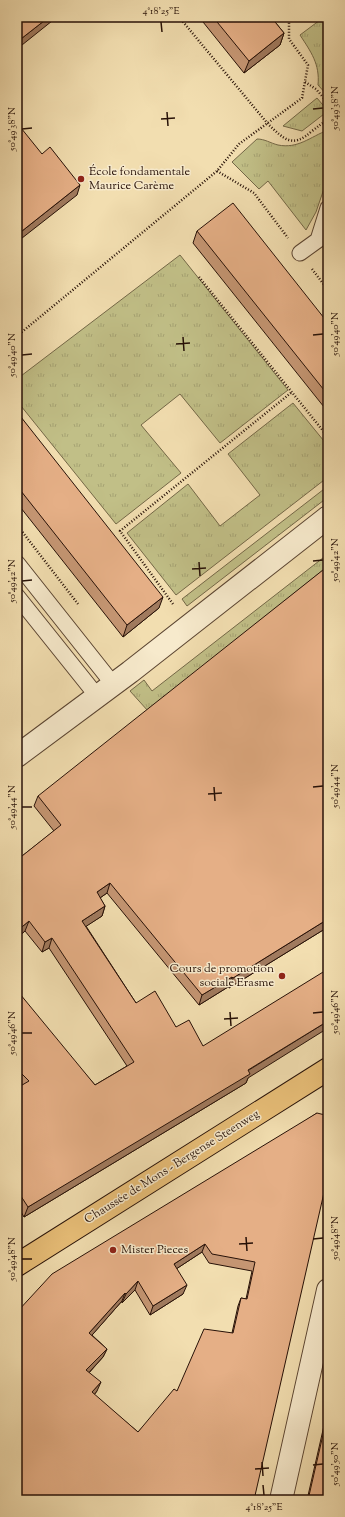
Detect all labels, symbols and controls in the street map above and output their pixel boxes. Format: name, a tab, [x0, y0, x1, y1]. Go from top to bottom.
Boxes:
text: 4°18'25"E	[143, 4, 179, 19]
text: 50°49'38"N	[328, 86, 343, 131]
text: 50°49'38"N	[5, 107, 20, 152]
place label: École fondamentale Maurice Carème	[89, 163, 191, 195]
marker: École fondamentale Maurice Carème	[76, 174, 86, 184]
text: 50°49'40"N	[328, 312, 343, 357]
text: 50°49'40"N	[5, 333, 20, 378]
text: 50°49'42"N	[328, 538, 343, 583]
text: 50°49'42"N	[5, 559, 20, 604]
text: 50°49'44"N	[328, 764, 343, 809]
text: 50°49'44"N	[5, 785, 20, 830]
place label: Cours de promotion sociale Erasme	[169, 960, 274, 992]
marker: Cours de promotion sociale Erasme	[277, 971, 287, 981]
text: 50°49'46"N	[328, 990, 343, 1035]
text: 50°49'46"N	[5, 1011, 20, 1056]
street label: Chaussée de Mons - Bergense Steenweg	[81, 1105, 263, 1229]
text: 50°49'48"N	[328, 1216, 343, 1261]
text: 50°49'48"N	[5, 1237, 20, 1282]
place label: Mister Pieces	[121, 1241, 188, 1259]
marker: Mister Pieces	[108, 1245, 118, 1255]
text: 50°49'50"N	[328, 1442, 343, 1487]
text: 4°18'25"E	[246, 1500, 282, 1515]

